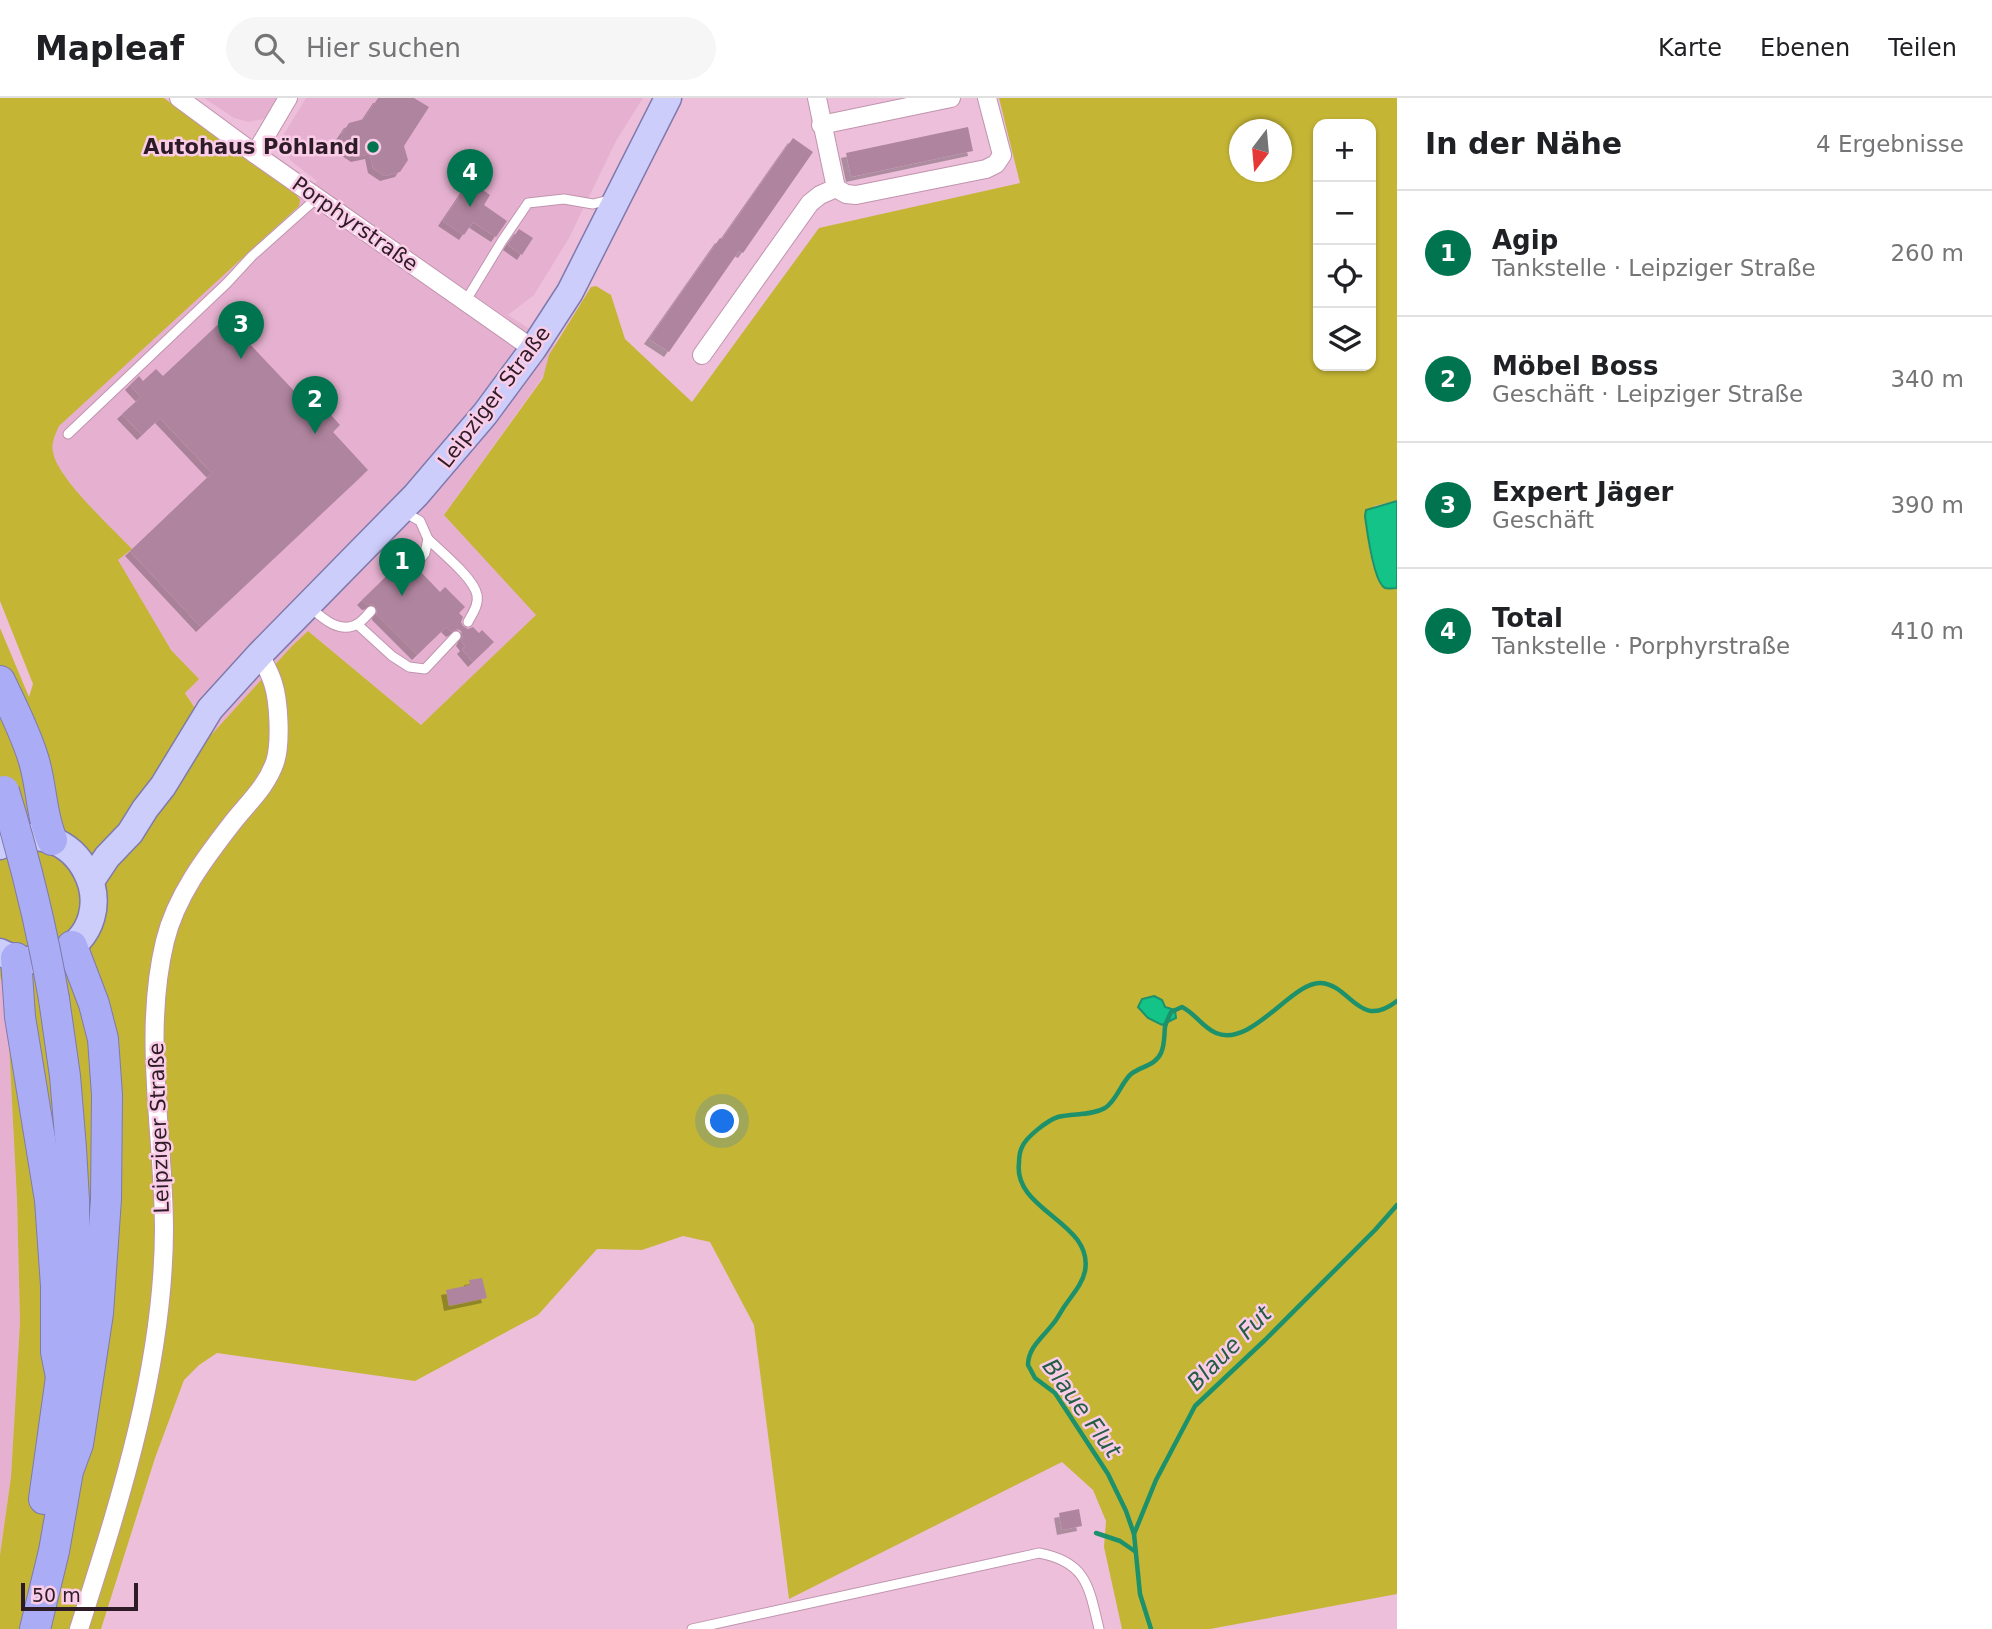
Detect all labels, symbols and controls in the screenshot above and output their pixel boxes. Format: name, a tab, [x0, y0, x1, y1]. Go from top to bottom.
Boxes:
search box	[226, 17, 716, 80]
text: Mapleaf	[35, 29, 184, 68]
icon: search	[250, 29, 288, 67]
text: Hier suchen	[306, 33, 461, 63]
text: Karte	[1658, 34, 1722, 62]
text: Ebenen	[1760, 34, 1850, 62]
text: Teilen	[1888, 34, 1957, 62]
north arrow	[1229, 119, 1292, 182]
map controls	[1313, 119, 1376, 371]
button: +	[1313, 119, 1376, 182]
text: In der Nähe	[1425, 126, 1622, 161]
text: 4 Ergebnisse	[1816, 131, 1964, 157]
place label: Autohaus Pöhland	[143, 135, 359, 159]
marker: Autohaus Pöhland	[365, 139, 381, 155]
pin: 4	[447, 149, 493, 207]
street label: Porphyrstraße	[288, 172, 422, 276]
button: −	[1313, 182, 1376, 245]
text: Agip	[1492, 225, 1558, 255]
text: 1	[1440, 240, 1456, 266]
text: 260 m	[1890, 240, 1964, 266]
button: locate	[1313, 245, 1376, 308]
text: Tankstelle · Leipziger Straße	[1492, 255, 1816, 281]
pin: 3	[218, 301, 264, 359]
button: layers	[1313, 308, 1376, 371]
street label: Leipziger Straße	[433, 321, 555, 473]
text: Möbel Boss	[1492, 351, 1659, 381]
text: 2	[1440, 366, 1456, 392]
text: 340 m	[1890, 366, 1964, 392]
pin: 2	[292, 376, 338, 434]
text: Geschäft · Leipziger Straße	[1492, 381, 1803, 407]
text: Expert Jäger	[1492, 477, 1673, 507]
text: 3	[1440, 492, 1456, 518]
text: 390 m	[1890, 492, 1964, 518]
text: Geschäft	[1492, 507, 1594, 533]
pin: 1	[379, 538, 425, 596]
text: Total	[1492, 603, 1563, 633]
text: 4	[1440, 618, 1456, 644]
text: 410 m	[1890, 618, 1964, 644]
text: Tankstelle · Porphyrstraße	[1492, 633, 1790, 659]
street label: Leipziger Straße	[144, 1042, 174, 1214]
your location	[705, 1104, 739, 1138]
water label: Blaue Fut	[1182, 1300, 1277, 1395]
water label: Blaue Flut	[1038, 1354, 1127, 1463]
scale bar	[21, 1580, 138, 1612]
text: 50 m	[32, 1584, 81, 1606]

